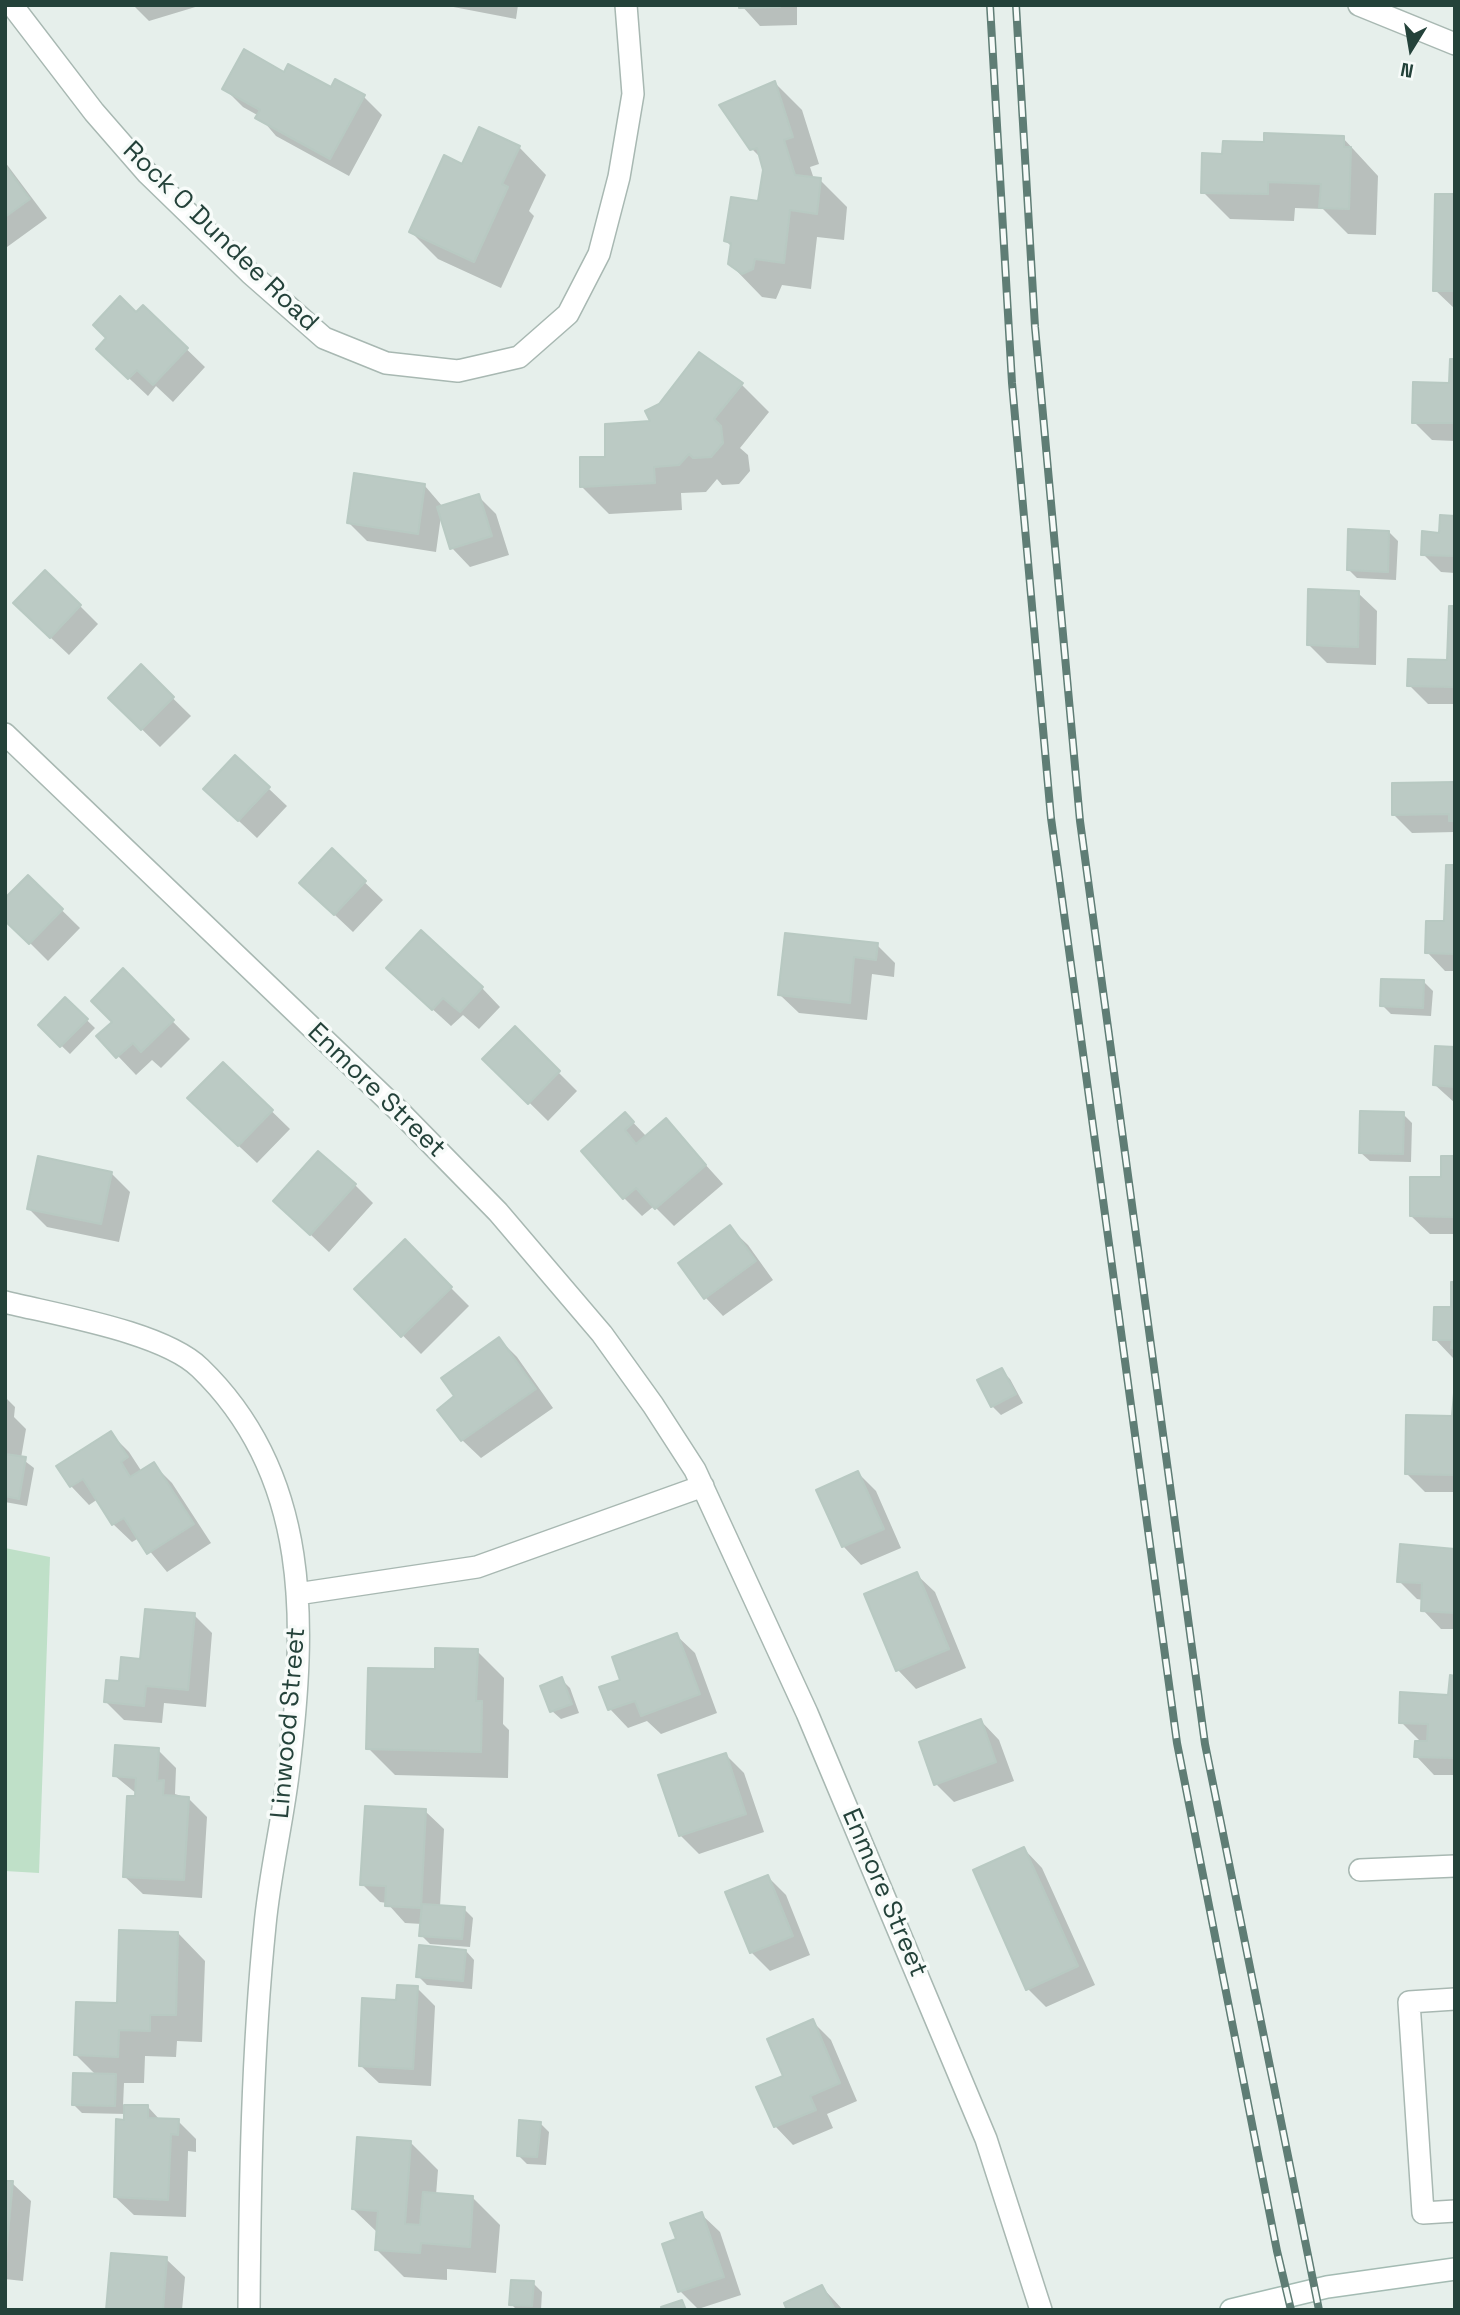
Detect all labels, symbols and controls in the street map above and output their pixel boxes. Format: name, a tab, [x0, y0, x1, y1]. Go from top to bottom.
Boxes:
north arrow	[1376, 14, 1446, 84]
text: N	[1398, 57, 1416, 84]
street label: Rock O Dundee Road	[116, 136, 324, 338]
street label: Enmore Street	[300, 1017, 452, 1165]
street label: Linwood Street	[265, 1626, 313, 1820]
street label: Enmore Street	[834, 1804, 934, 1982]

